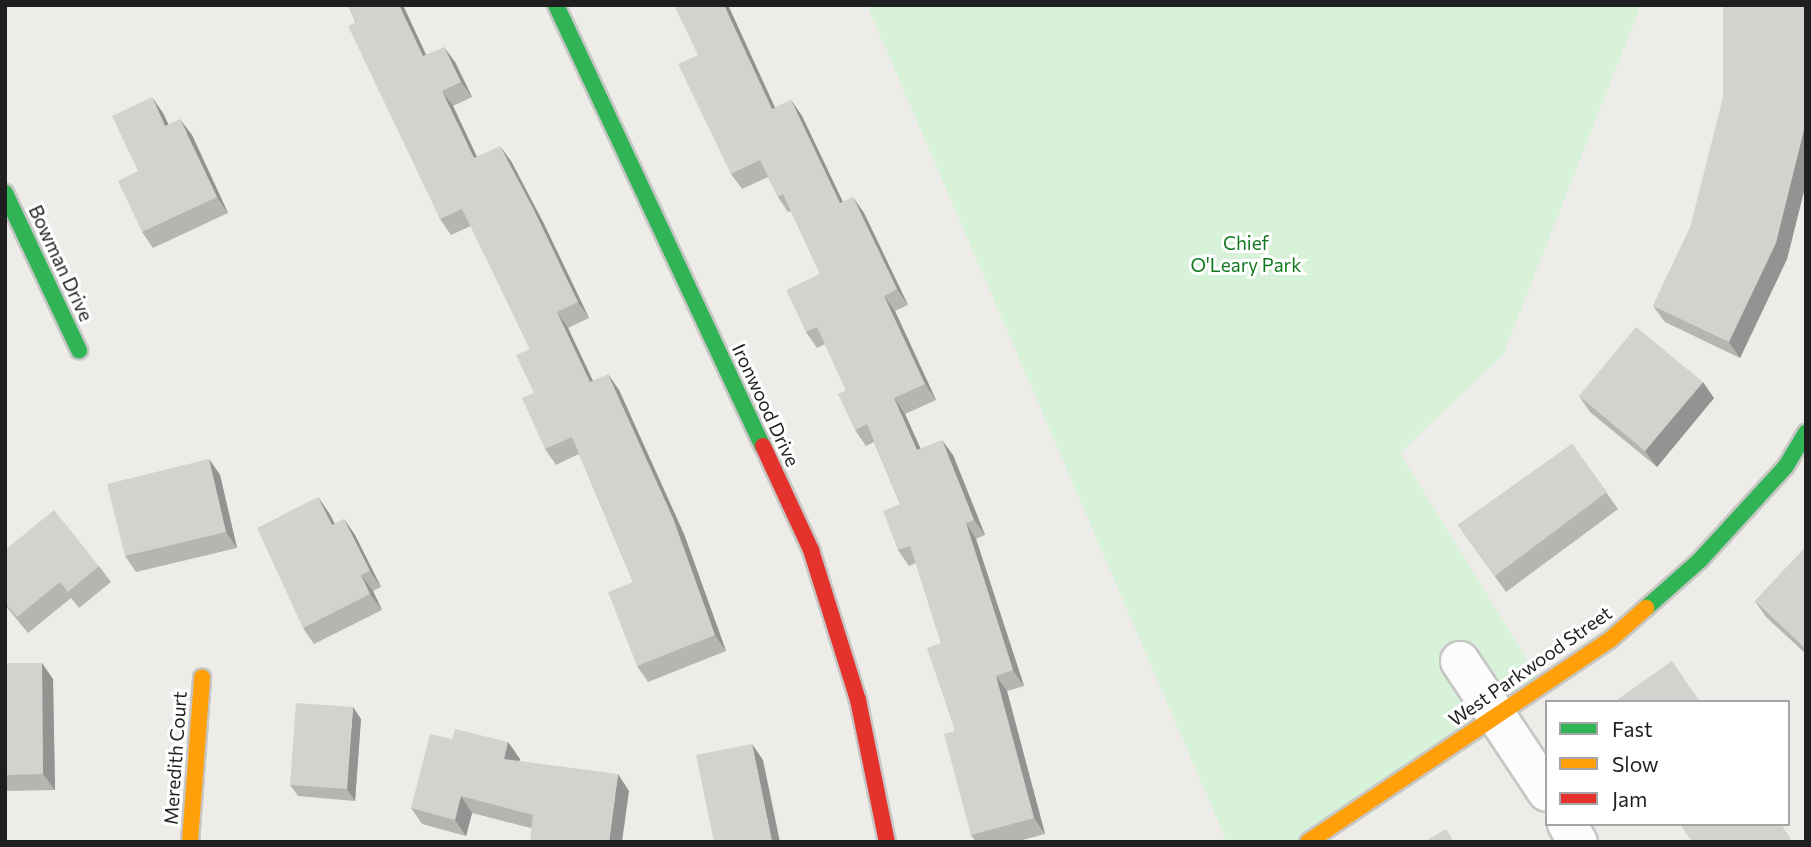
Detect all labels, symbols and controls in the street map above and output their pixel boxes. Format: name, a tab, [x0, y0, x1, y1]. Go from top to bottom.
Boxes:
street label: Bowman Drive	[24, 201, 98, 325]
park label: Chief O'Leary Park	[1190, 232, 1302, 276]
street label: Ironwood Drive	[728, 340, 804, 470]
street label: West Parkwood Street	[1444, 601, 1616, 731]
street label: Meredith Court	[159, 690, 191, 826]
legend	[1545, 700, 1790, 826]
text: Fast	[1612, 716, 1653, 741]
text: Slow	[1612, 751, 1659, 776]
text: Jam	[1612, 786, 1647, 811]

